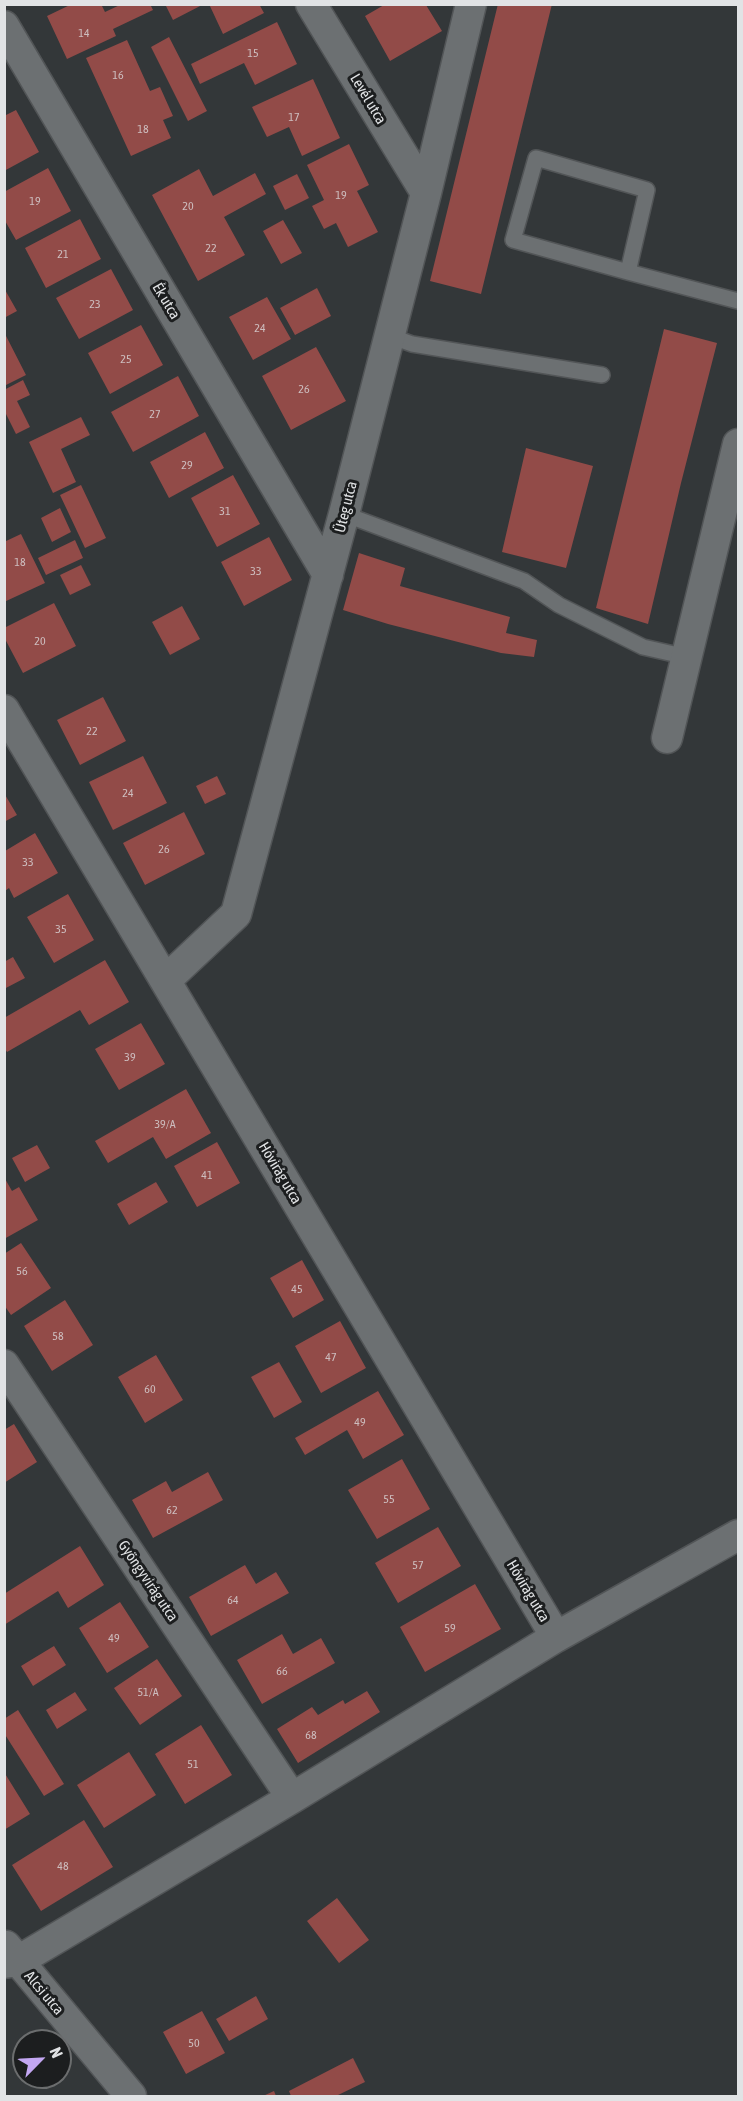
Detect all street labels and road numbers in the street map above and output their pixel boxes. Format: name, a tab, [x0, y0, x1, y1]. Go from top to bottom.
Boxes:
street label: Levél utca	[346, 71, 390, 127]
street label: Ék utca	[148, 280, 184, 322]
street label: Üteg utca	[331, 479, 361, 535]
street label: Hóvirág utca	[255, 1139, 305, 1207]
street label: Gyöngyvirág utca	[114, 1537, 182, 1625]
street label: Hóvirág utca	[503, 1557, 553, 1625]
street label: Alcsi utca	[21, 1968, 67, 2018]

